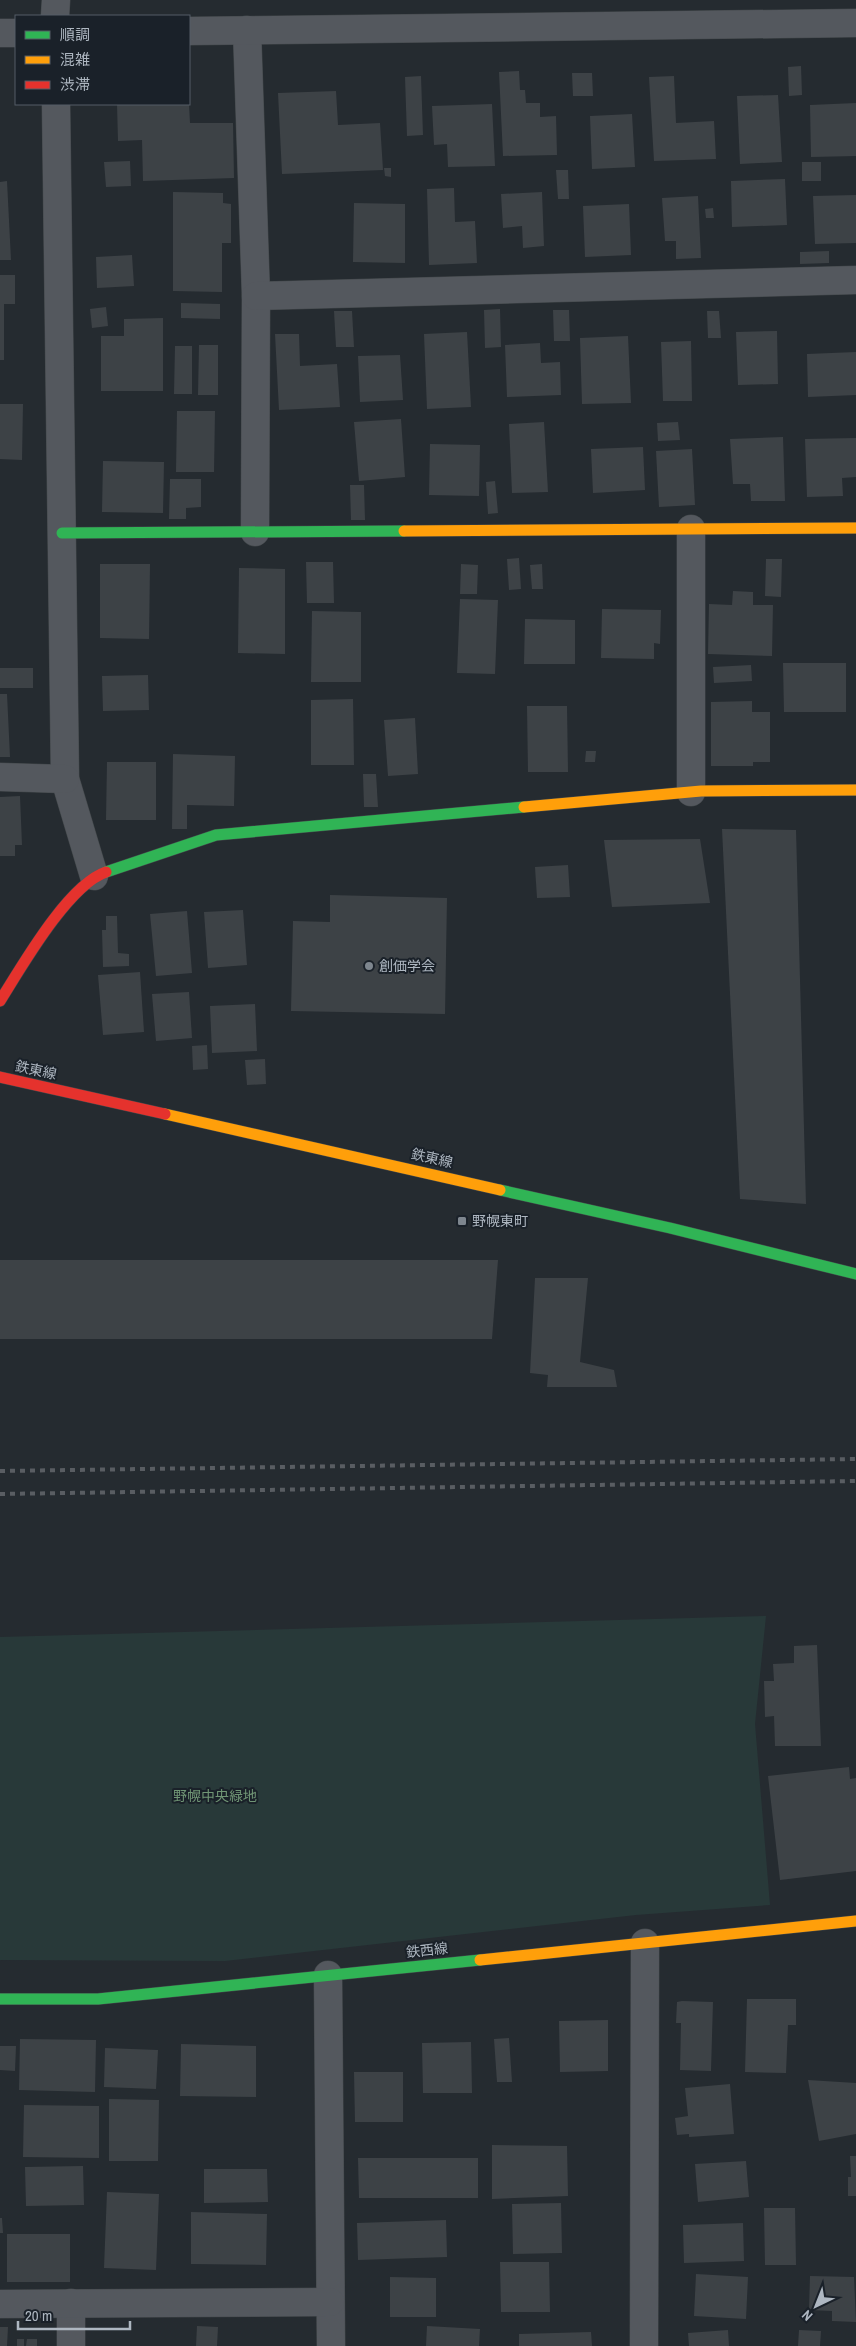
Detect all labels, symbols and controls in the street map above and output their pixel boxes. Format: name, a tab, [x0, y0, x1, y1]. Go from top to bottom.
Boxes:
legend	[15, 15, 190, 105]
text: 順調	[60, 24, 90, 45]
text: 混雑	[60, 49, 90, 70]
text: 渋滞	[60, 74, 90, 95]
place label: 創価学会	[379, 957, 435, 975]
marker: 創価学会	[363, 960, 375, 972]
street label: 鉄東線	[14, 1057, 58, 1083]
street label: 鉄東線	[410, 1145, 454, 1171]
place label: 野幌東町	[472, 1212, 528, 1230]
marker: 野幌東町	[456, 1215, 468, 1227]
park label: 野幌中央緑地	[173, 1787, 257, 1805]
street label: 鉄西線	[405, 1939, 449, 1961]
north arrow	[791, 2281, 841, 2331]
scale bar	[18, 2298, 130, 2330]
text: 20 m	[25, 2305, 52, 2326]
text: N	[798, 2306, 816, 2325]

